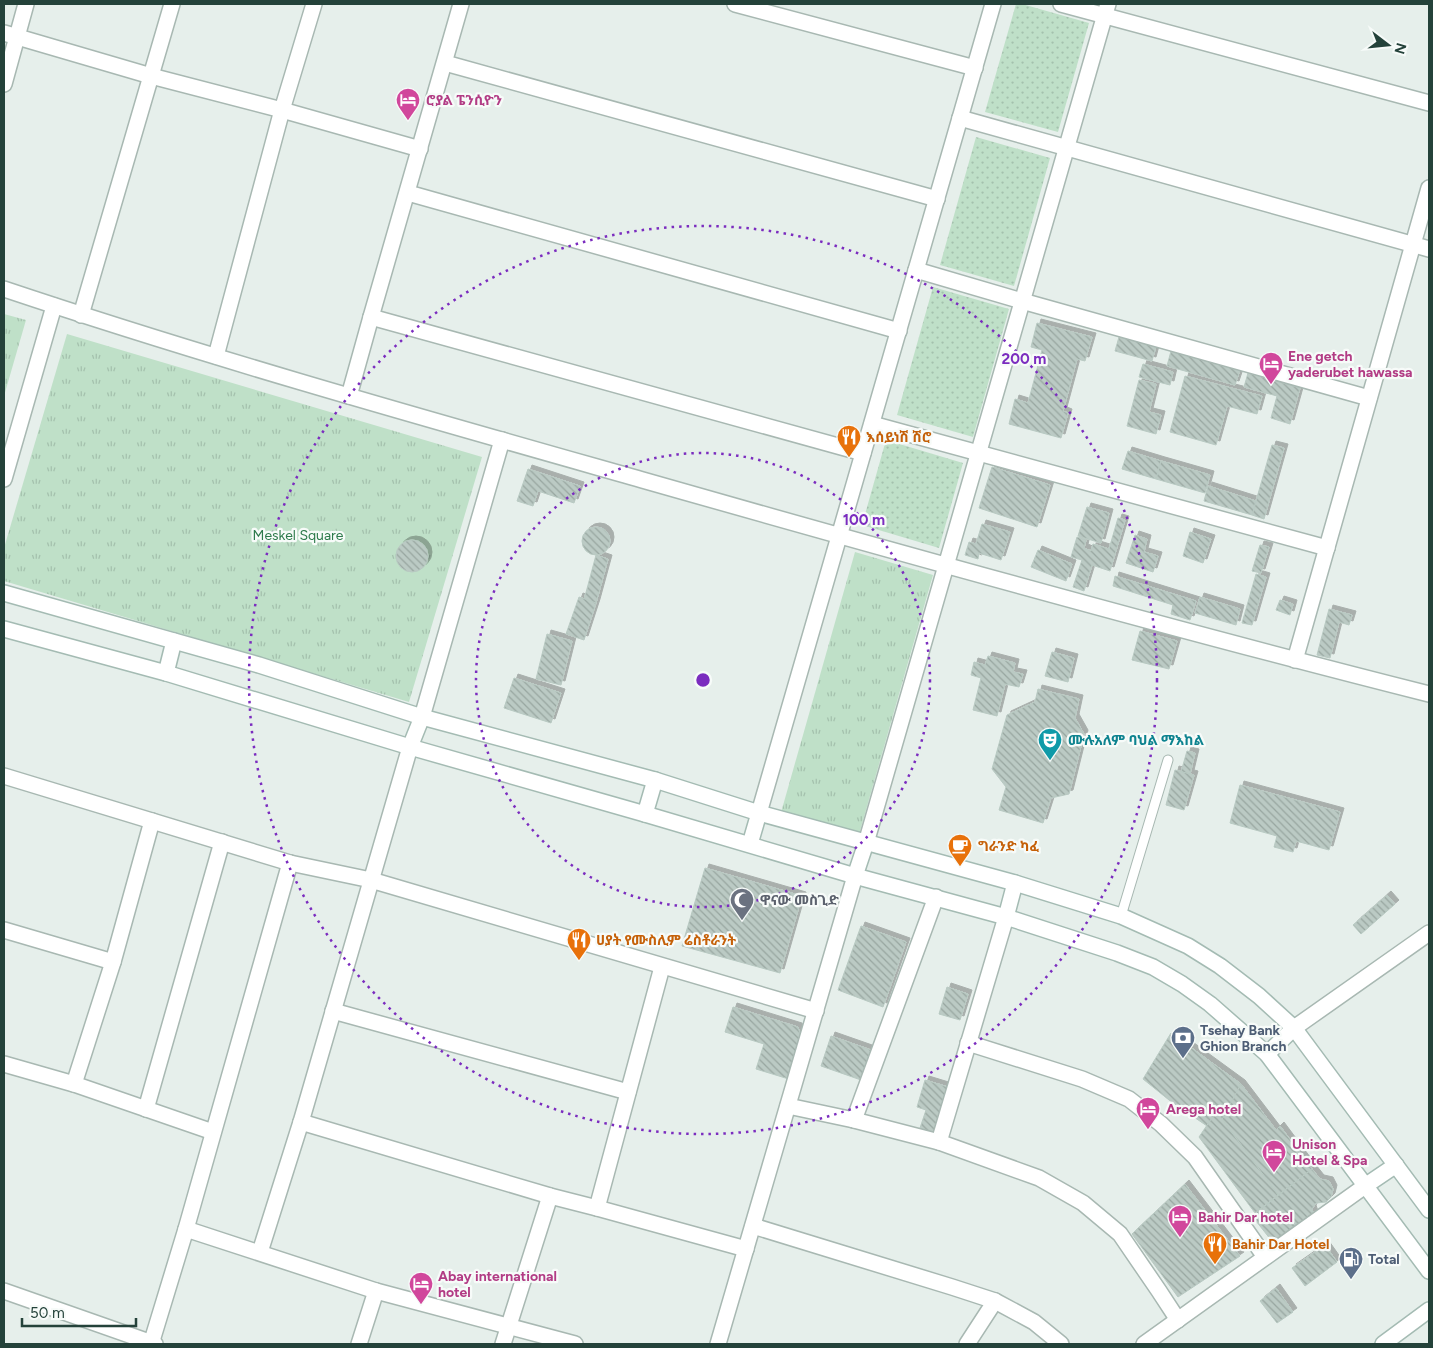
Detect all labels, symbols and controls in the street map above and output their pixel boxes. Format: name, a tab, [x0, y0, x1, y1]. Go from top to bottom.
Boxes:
north arrow	[1363, 20, 1413, 70]
text: N	[1390, 41, 1410, 56]
hotel icon: ሮያል ፔንሲዮን	[395, 87, 421, 121]
place label: ሮያል ፔንሲዮን	[426, 92, 502, 109]
place label: Ene getch yaderubet hawassa	[1288, 348, 1412, 381]
text: 200 m	[1002, 350, 1046, 368]
hotel icon: Ene getch yaderubet hawassa	[1258, 351, 1284, 385]
restaurant icon: እሰይነሽ ሽሮ	[836, 424, 862, 458]
place label: እሰይነሽ ሽሮ	[866, 429, 932, 446]
text: 100 m	[843, 511, 885, 529]
park label: Meskel Square	[253, 527, 344, 544]
centre of rings	[694, 671, 712, 689]
theatre icon: ሙሉአለም ባህል ማእከል	[1037, 727, 1063, 761]
place label: ሙሉአለም ባህል ማእከል	[1068, 732, 1205, 749]
cafe icon: ግራንድ ካፈ	[947, 833, 973, 867]
place label: ግራንድ ካፈ	[978, 838, 1039, 855]
mosque icon: ዋናው መስጊድ	[729, 887, 755, 921]
place label: ዋናው መስጊድ	[760, 892, 839, 909]
restaurant icon: ሀያት የሙስሊም ሬስቶራንት	[566, 927, 592, 961]
place label: ሀያት የሙስሊም ሬስቶራንት	[596, 932, 736, 949]
place label: Tsehay Bank Ghion Branch	[1200, 1022, 1286, 1055]
bank icon: Tsehay Bank Ghion Branch	[1170, 1025, 1196, 1059]
hotel icon: Arega hotel	[1135, 1096, 1161, 1130]
place label: Arega hotel	[1166, 1101, 1241, 1118]
place label: Unison Hotel & Spa	[1292, 1136, 1367, 1169]
hotel icon: Unison Hotel & Spa	[1261, 1139, 1287, 1173]
hotel icon: Bahir Dar hotel	[1167, 1204, 1193, 1238]
place label: Bahir Dar hotel	[1198, 1209, 1293, 1226]
restaurant icon: Bahir Dar Hotel	[1202, 1231, 1228, 1265]
place label: Bahir Dar Hotel	[1232, 1236, 1330, 1253]
fuel station icon: Total	[1338, 1246, 1364, 1280]
place label: Total	[1368, 1251, 1400, 1268]
place label: Abay international hotel	[438, 1268, 557, 1301]
hotel icon: Abay international hotel	[408, 1271, 434, 1305]
scale bar	[22, 1296, 136, 1328]
text: 50 m	[30, 1304, 65, 1322]

